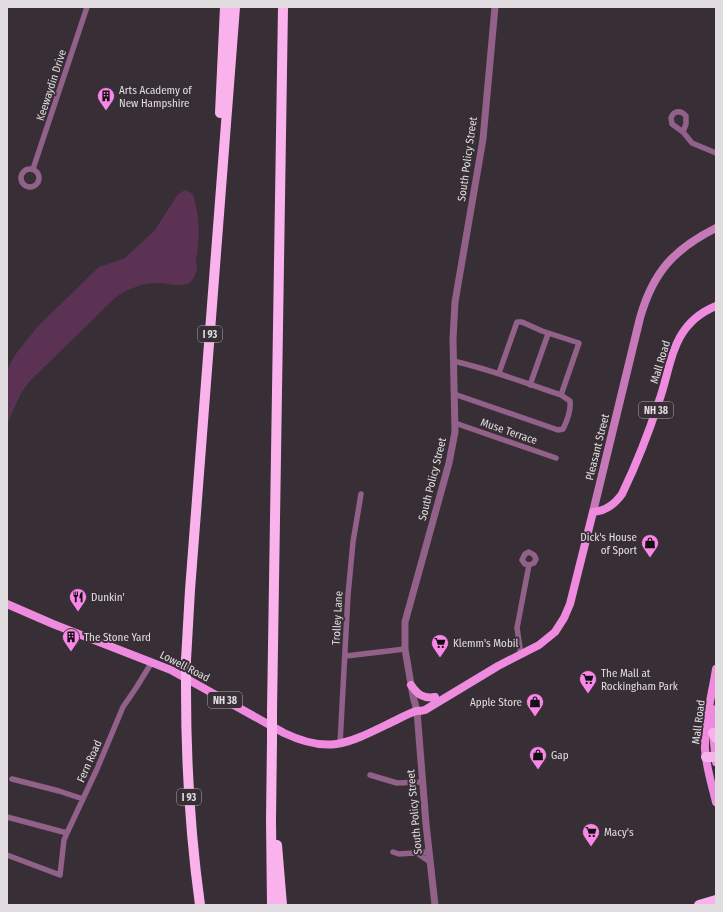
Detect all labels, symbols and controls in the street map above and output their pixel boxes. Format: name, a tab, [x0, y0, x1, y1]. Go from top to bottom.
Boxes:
street label: Keewaydin Drive	[34, 48, 69, 122]
place label: Arts Academy of New Hampshire	[119, 84, 192, 110]
building icon: Arts Academy of New Hampshire	[96, 86, 116, 111]
street label: South Policy Street	[455, 116, 480, 202]
road number: I 93	[198, 326, 222, 342]
street label: Mall Road	[648, 339, 673, 385]
road number: NH 38	[639, 402, 673, 418]
street label: Pleasant Street	[583, 412, 612, 482]
street label: Muse Terrace	[479, 416, 539, 447]
street label: South Policy Street	[416, 436, 449, 522]
place label: Dick's House of Sport	[580, 531, 637, 557]
shop icon: Dick's House of Sport	[640, 533, 660, 558]
restaurant icon: Dunkin'	[68, 587, 88, 612]
place label: Dunkin'	[91, 591, 125, 604]
street label: Trolley Lane	[330, 591, 345, 645]
building icon: The Stone Yard	[61, 627, 81, 652]
place label: The Stone Yard	[84, 631, 151, 644]
supermarket icon: Klemm's Mobil	[430, 633, 450, 658]
place label: Klemm's Mobil	[453, 637, 519, 650]
street label: Lowell Road	[158, 648, 212, 685]
place label: The Mall at Rockingham Park	[601, 667, 679, 693]
supermarket icon: The Mall at Rockingham Park	[578, 669, 598, 694]
road number: NH 38	[208, 692, 242, 708]
shop icon: Apple Store	[525, 692, 545, 717]
place label: Apple Store	[470, 696, 522, 709]
street label: Mall Road	[689, 699, 708, 745]
street label: Fern Road	[74, 738, 105, 784]
shop icon: Gap	[528, 745, 548, 770]
place label: Gap	[551, 749, 569, 762]
street label: South Policy Street	[404, 769, 425, 855]
road number: I 93	[177, 789, 201, 805]
supermarket icon: Macy's	[581, 822, 601, 847]
place label: Macy's	[604, 826, 634, 839]

